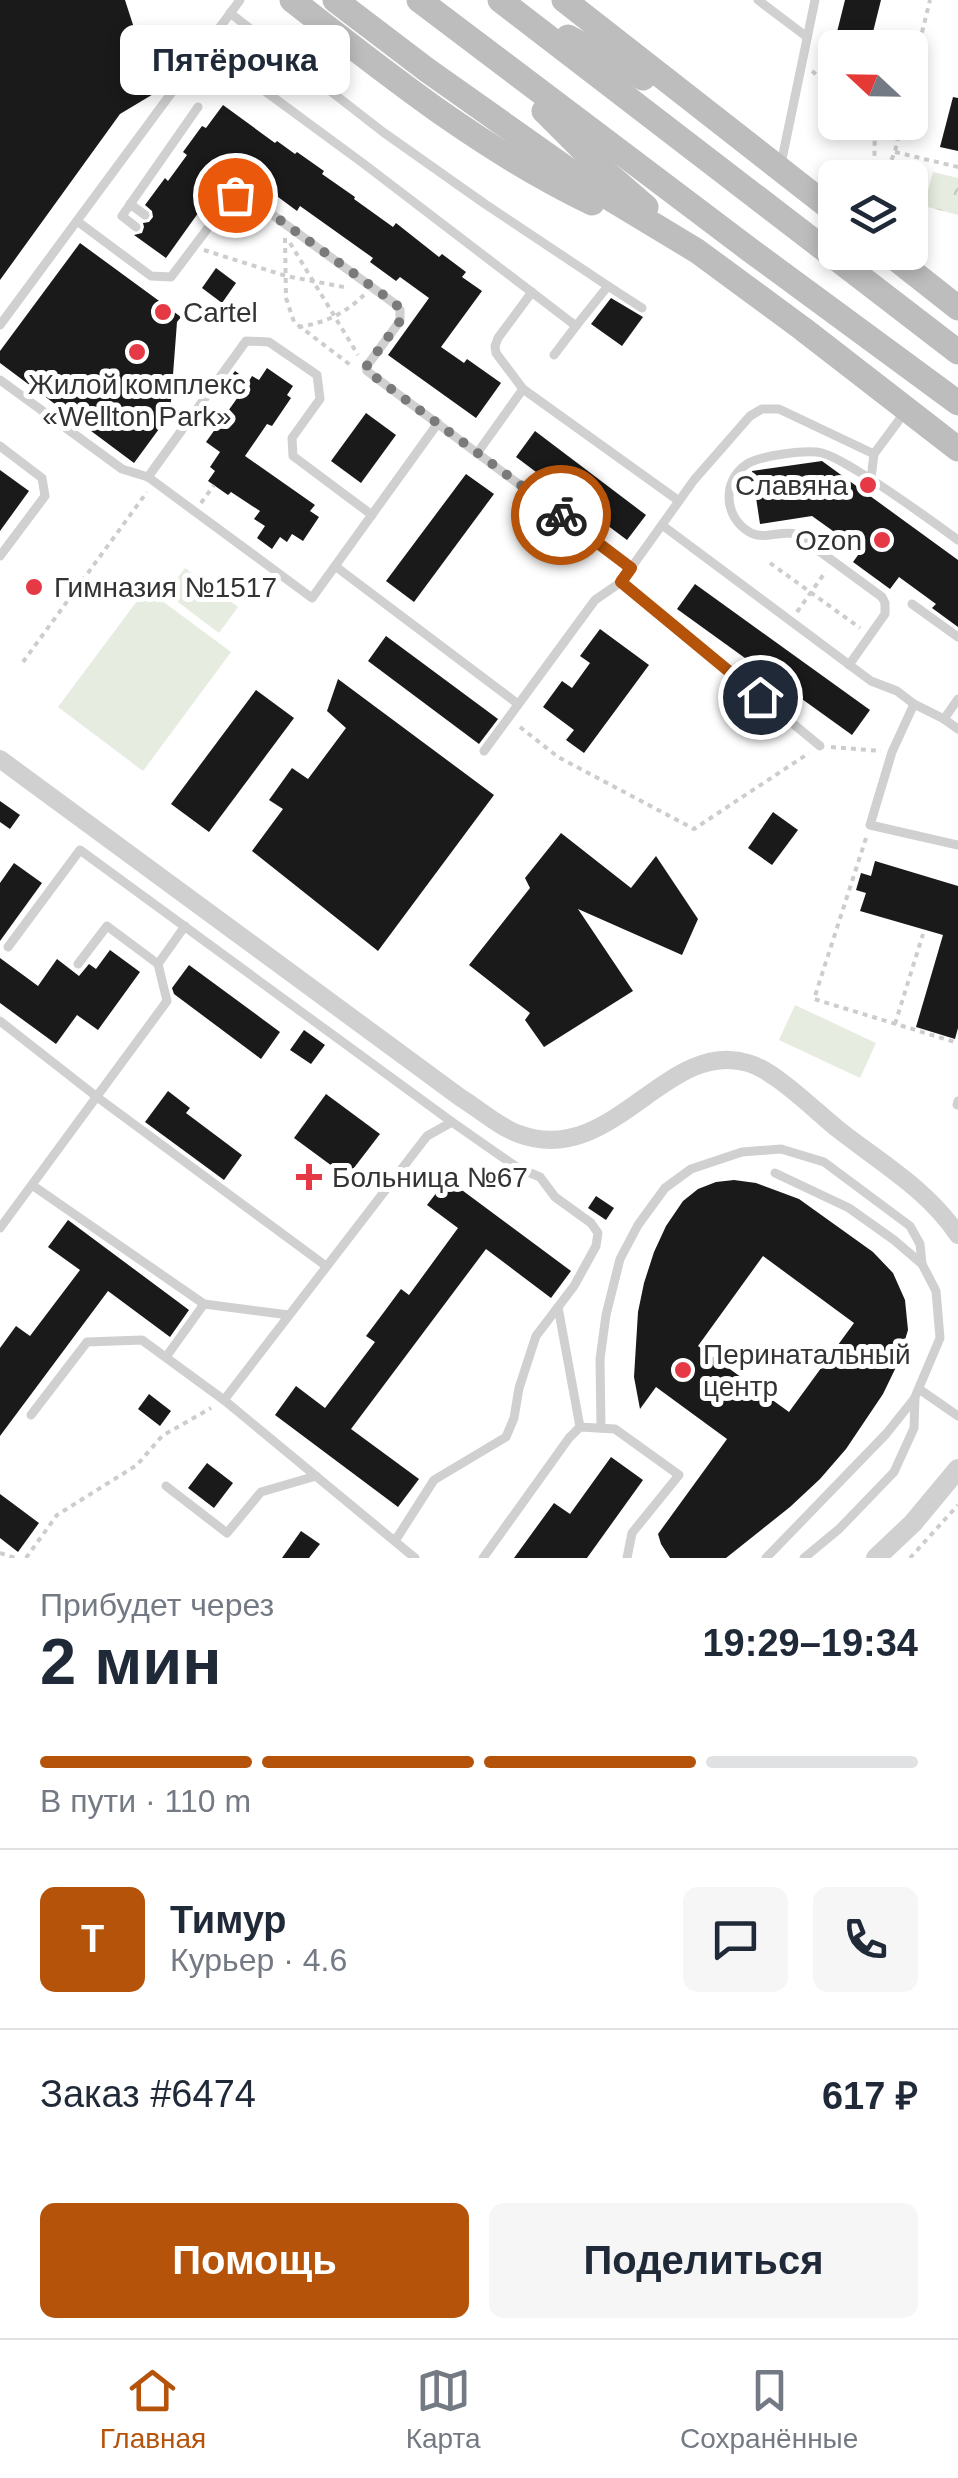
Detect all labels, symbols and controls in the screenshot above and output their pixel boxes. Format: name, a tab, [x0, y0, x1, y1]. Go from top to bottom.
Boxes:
callout: Пятёрочка	[120, 25, 350, 95]
north arrow	[818, 30, 928, 140]
map controls	[818, 30, 928, 270]
text: Пятёрочка	[152, 42, 318, 78]
pin	[193, 153, 278, 238]
button: layers	[818, 160, 928, 270]
icon: bag	[208, 168, 263, 223]
place label: Cartel	[183, 297, 258, 328]
marker: Cartel	[152, 301, 174, 323]
marker: Жилой комплекс «Wellton Park»	[126, 341, 148, 363]
place label: Жилой комплекс «Wellton Park»	[28, 369, 246, 432]
courier	[511, 465, 611, 565]
place label: Славяна	[735, 470, 848, 501]
marker: Славяна	[857, 474, 879, 496]
icon: bike	[534, 488, 589, 543]
place label: Ozon	[795, 525, 862, 556]
marker: Ozon	[871, 529, 893, 551]
place label: Гимназия №1517	[54, 572, 277, 603]
marker: Гимназия №1517	[23, 576, 45, 598]
pin	[718, 655, 803, 740]
icon: home	[733, 670, 788, 725]
place label: Больница №67	[332, 1162, 528, 1193]
marker: Больница №67	[296, 1164, 322, 1190]
place label: Перинатальный центр	[703, 1339, 911, 1402]
marker: Перинатальный центр	[672, 1359, 694, 1381]
text: Прибудет через	[40, 1587, 274, 1623]
text: 19:29–19:34	[702, 1622, 918, 1664]
text: 2 мин	[40, 1625, 222, 1698]
text: В пути · 110 m	[40, 1783, 251, 1819]
button: chat	[683, 1887, 788, 1992]
button: phone	[813, 1887, 918, 1992]
text: Тимур	[170, 1899, 287, 1941]
text: Т	[81, 1918, 104, 1960]
text: Курьер · 4.6	[170, 1942, 347, 1978]
text: Заказ #6474	[40, 2073, 256, 2115]
text: 617 ₽	[822, 2075, 918, 2117]
button: Помощь	[40, 2203, 469, 2318]
button: Поделиться	[489, 2203, 918, 2318]
tab: Главная	[100, 2363, 206, 2455]
tab: Карта	[406, 2363, 481, 2455]
tab: Сохранённые	[680, 2363, 858, 2455]

